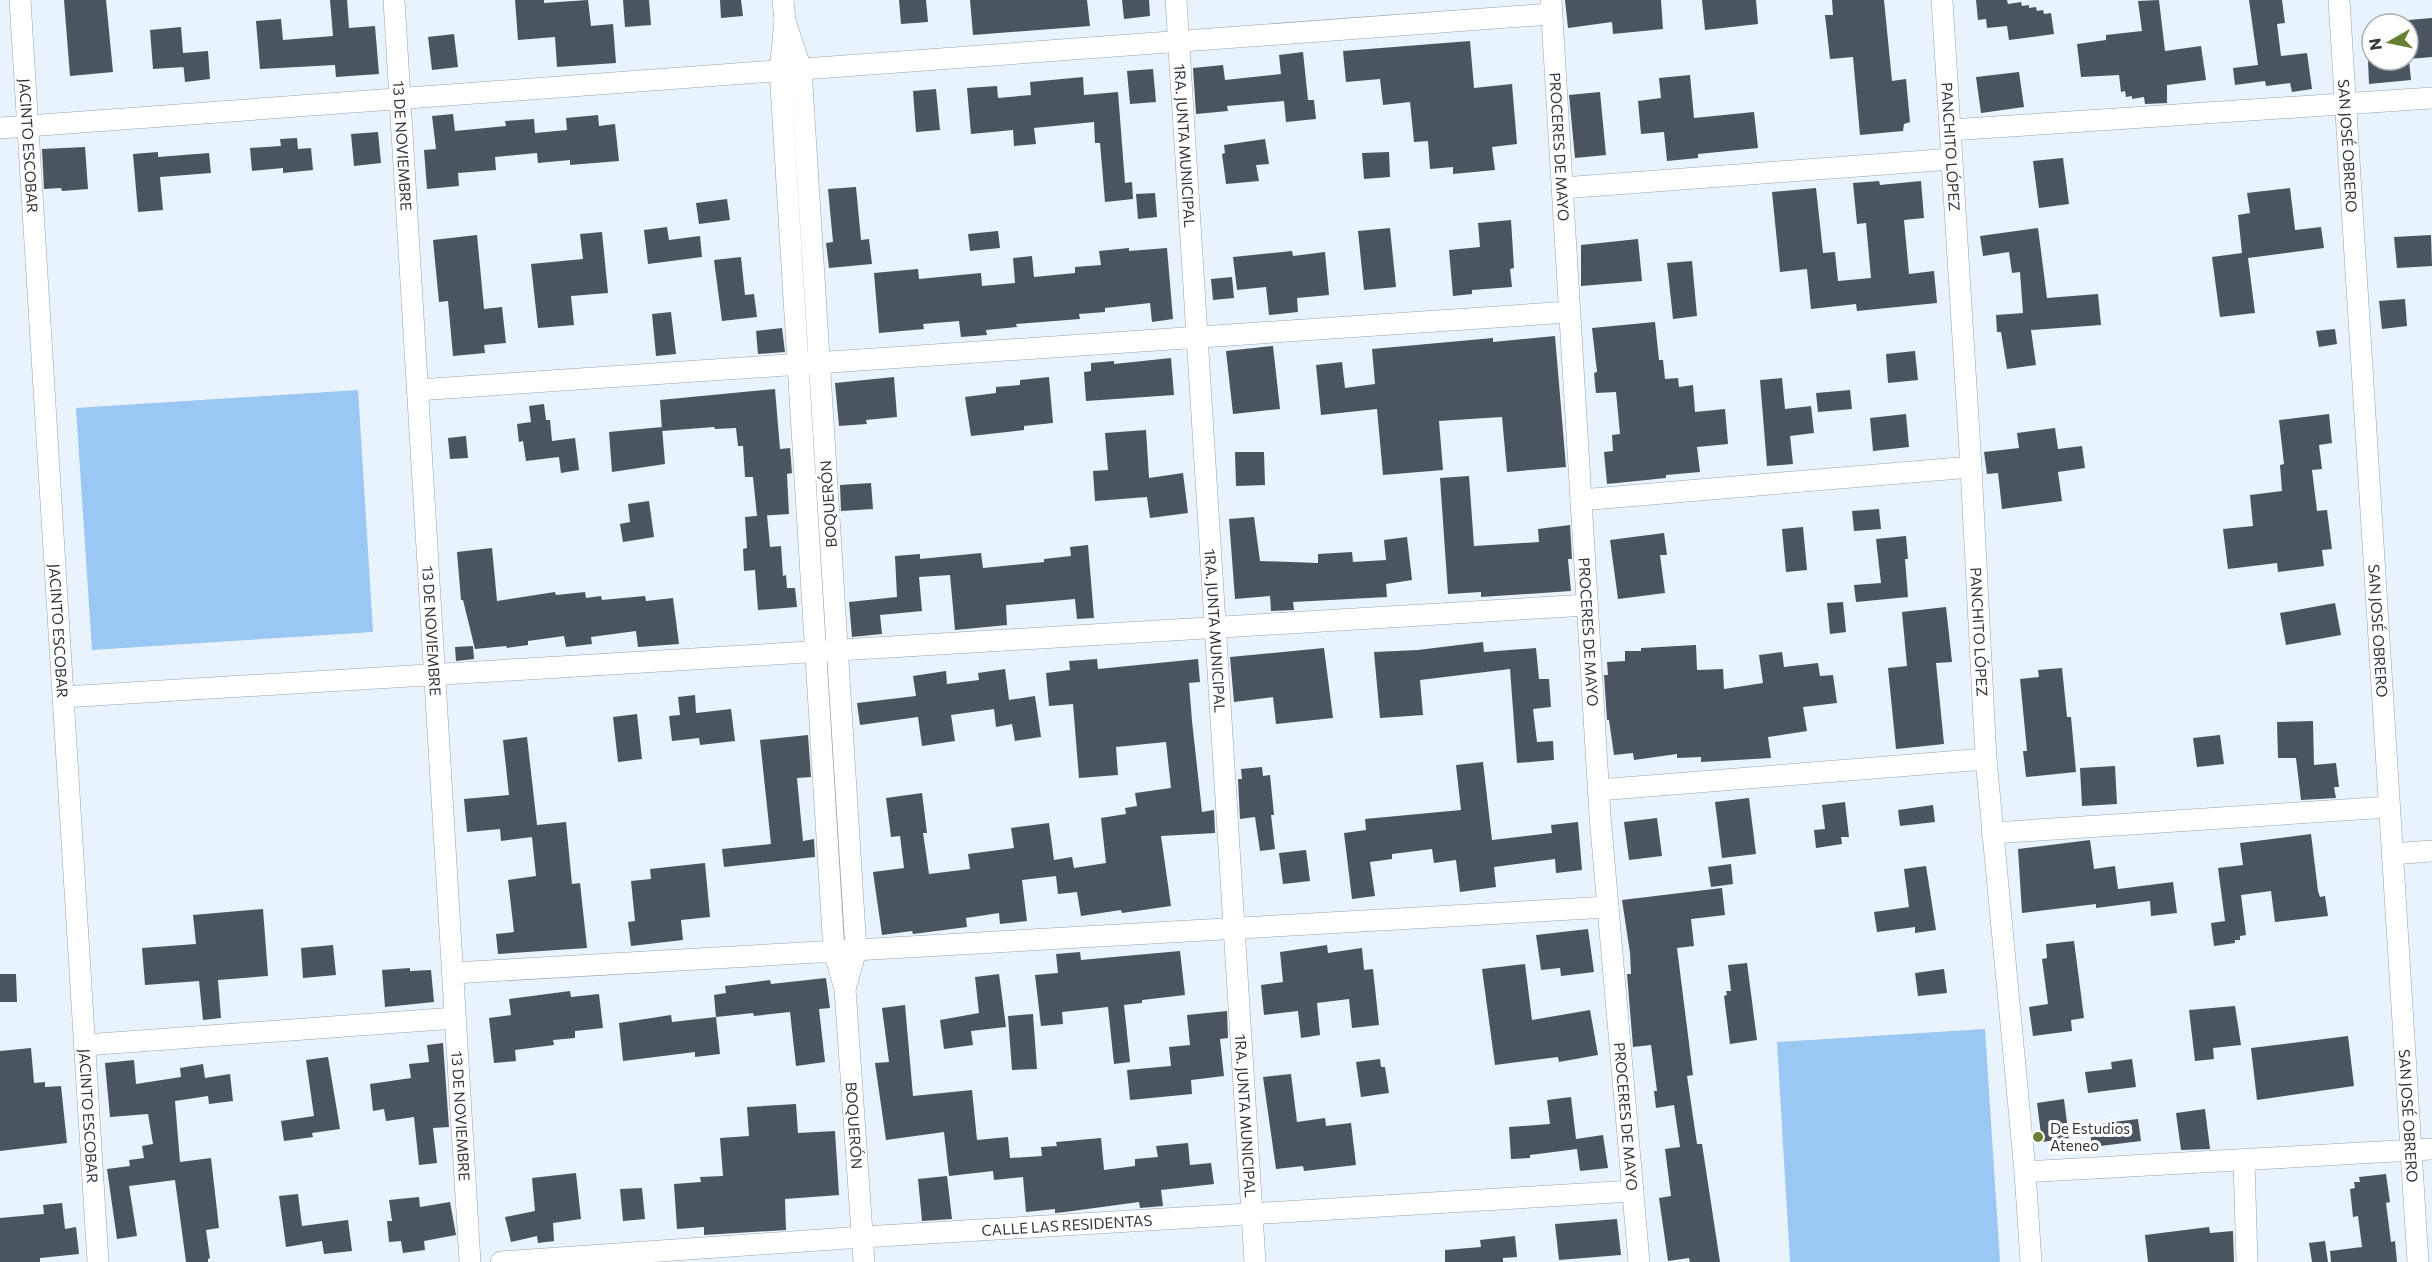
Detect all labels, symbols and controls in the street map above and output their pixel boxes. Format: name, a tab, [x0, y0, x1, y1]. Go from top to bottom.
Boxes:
north arrow	[2360, 12, 2420, 72]
text: N	[2364, 37, 2385, 52]
street label: 1RA. JUNTA MUNICIPAL	[1171, 63, 1199, 229]
street label: PROCERES DE MAYO	[1546, 72, 1573, 222]
street label: JACINTO ESCOBAR	[16, 78, 42, 214]
street label: SAN JOSÉ OBRERO	[2335, 78, 2361, 213]
street label: 13 DE NOVIEMBRE	[390, 80, 416, 211]
street label: PANCHITO LÓPEZ	[1938, 82, 1964, 212]
street label: BOQUERÓN	[815, 460, 840, 548]
street label: 1RA. JUNTA MUNICIPAL	[1201, 548, 1230, 714]
street label: PROCERES DE MAYO	[1575, 557, 1602, 707]
street label: JACINTO ESCOBAR	[46, 563, 72, 699]
street label: SAN JOSÉ OBRERO	[2365, 564, 2392, 698]
street label: 13 DE NOVIEMBRE	[419, 565, 445, 697]
street label: PANCHITO LÓPEZ	[1967, 567, 1992, 697]
street label: 1RA. JUNTA MUNICIPAL	[1232, 1033, 1260, 1199]
street label: PROCERES DE MAYO	[1611, 1041, 1642, 1191]
street label: JACINTO ESCOBAR	[76, 1048, 102, 1184]
street label: SAN JOSÉ OBRERO	[2396, 1049, 2422, 1183]
street label: 13 DE NOVIEMBRE	[448, 1050, 474, 1182]
street label: BOQUERÓN	[842, 1081, 867, 1170]
place label: De Estudios Ateneo	[2050, 1119, 2130, 1154]
marker: De Estudios Ateneo	[2031, 1130, 2045, 1144]
street label: CALLE LAS RESIDENTAS	[981, 1211, 1153, 1239]

